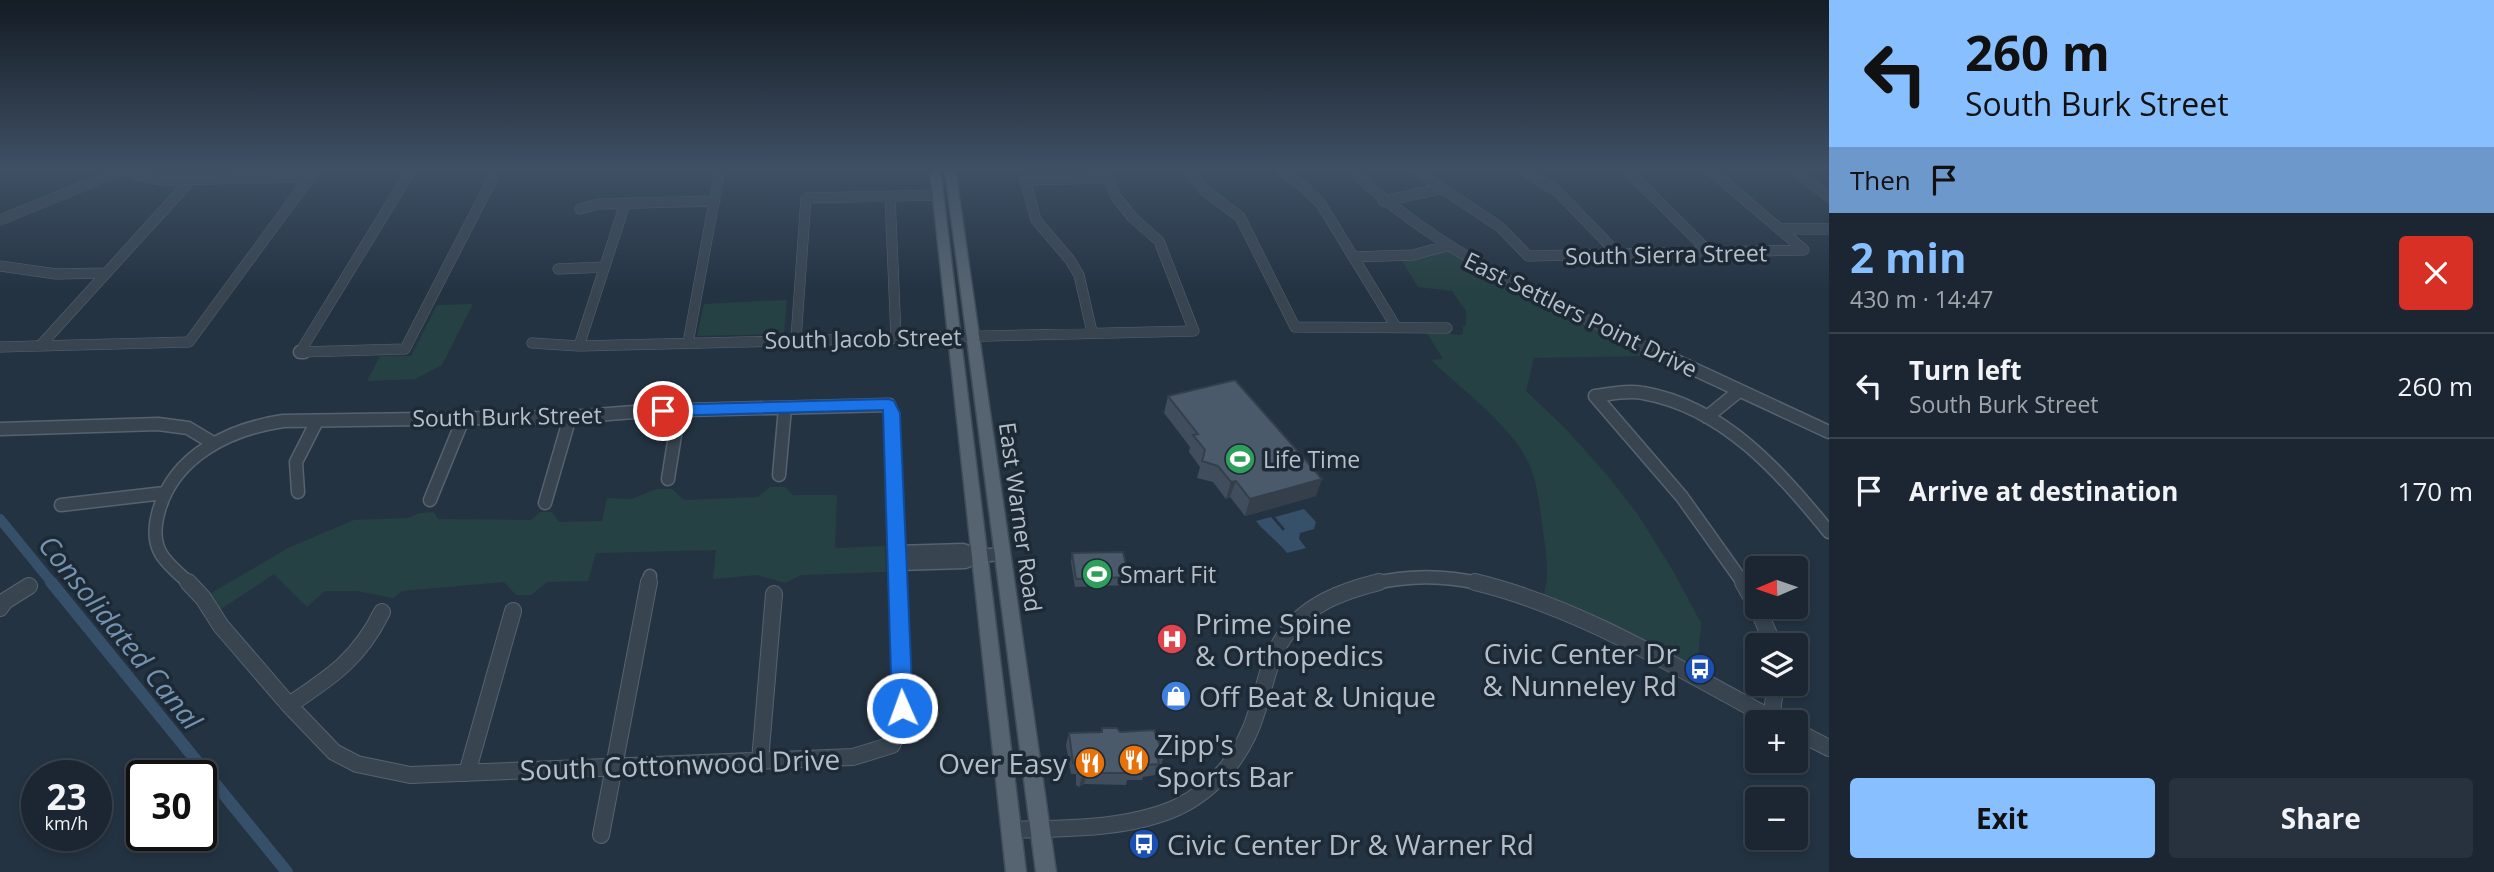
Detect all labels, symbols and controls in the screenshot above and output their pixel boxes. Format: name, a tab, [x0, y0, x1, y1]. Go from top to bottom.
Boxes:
text: 260 m	[1965, 19, 2110, 85]
icon: left	[1850, 28, 1941, 119]
text: South Burk Street	[1965, 82, 2229, 125]
icon: arrive	[1925, 161, 1963, 199]
text: Then	[1850, 162, 1911, 198]
text: 2 min	[1850, 228, 1967, 285]
street label: South Sierra Street	[1565, 236, 1767, 272]
button: close	[2399, 236, 2473, 310]
street label: East Settlers Point Drive	[1459, 244, 1703, 384]
text: 430 m · 14:47	[1850, 283, 1993, 315]
street label: South Jacob Street	[764, 320, 962, 356]
text: Turn left	[1909, 352, 2021, 388]
icon: left	[1850, 367, 1888, 405]
text: 260 m	[2398, 368, 2473, 404]
pin	[633, 381, 693, 441]
text: South Burk Street	[1909, 388, 2099, 420]
icon: arrive	[644, 392, 682, 430]
street label: South Burk Street	[412, 398, 602, 434]
street label: East Warner Road	[992, 420, 1050, 614]
sports icon: Life Time	[1223, 442, 1257, 476]
place label: Life Time	[1263, 443, 1360, 475]
icon: arrive	[1850, 472, 1888, 510]
text: Arrive at destination	[1909, 473, 2178, 509]
text: 170 m	[2398, 473, 2473, 509]
water label: Consolidated Canal	[31, 527, 212, 738]
north arrow	[1745, 556, 1808, 620]
map controls	[1745, 556, 1808, 850]
sports icon: Smart Fit	[1080, 557, 1114, 591]
place label: Smart Fit	[1120, 558, 1216, 590]
place label: Prime Spine & Orthopedics	[1195, 604, 1384, 674]
hospital icon: Prime Spine & Orthopedics	[1155, 622, 1189, 656]
button: layers	[1745, 633, 1808, 696]
place label: Civic Center Dr & Nunneley Rd	[1483, 634, 1678, 704]
bus stop icon: Civic Center Dr & Nunneley Rd	[1683, 652, 1717, 686]
position arrow	[865, 671, 939, 745]
place label: Off Beat & Unique	[1199, 677, 1436, 715]
shop icon: Off Beat & Unique	[1159, 679, 1193, 713]
button: +	[1745, 710, 1808, 773]
place label: Zipp's Sports Bar	[1157, 725, 1294, 795]
street label: South Cottonwood Drive	[519, 739, 841, 789]
restaurant icon: Zipp's Sports Bar	[1117, 743, 1151, 777]
place label: Over Easy	[938, 744, 1068, 782]
restaurant icon: Over Easy	[1073, 746, 1107, 780]
speed limit sign: 30	[126, 760, 217, 851]
text: 23	[46, 773, 87, 820]
button: Exit	[1850, 778, 2155, 858]
button: Share	[2169, 778, 2473, 858]
button: −	[1745, 787, 1808, 850]
text: km/h	[45, 811, 88, 835]
place label: Civic Center Dr & Warner Rd	[1167, 825, 1534, 863]
bus stop icon: Civic Center Dr & Warner Rd	[1127, 827, 1161, 861]

